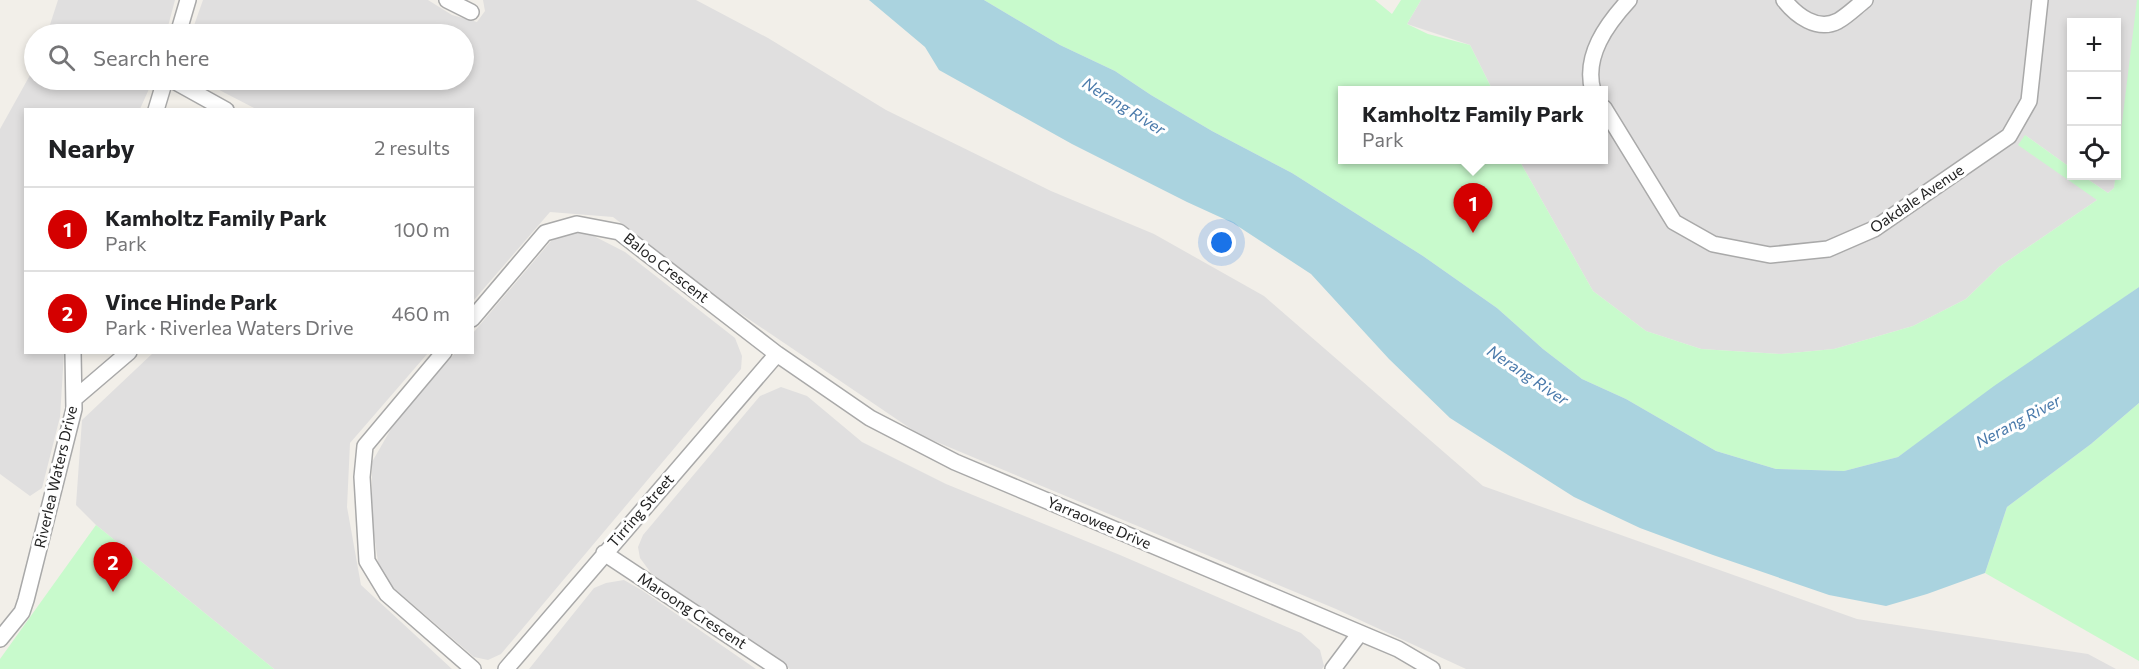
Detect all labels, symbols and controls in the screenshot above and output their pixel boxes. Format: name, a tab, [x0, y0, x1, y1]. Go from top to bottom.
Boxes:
map controls	[2067, 18, 2121, 180]
button: +	[2067, 18, 2121, 72]
search box	[24, 24, 474, 90]
icon: search	[45, 41, 78, 74]
text: Search here	[93, 44, 209, 71]
button: −	[2067, 72, 2121, 126]
water label: Nerang River	[1079, 73, 1170, 139]
popup	[1338, 86, 1608, 164]
text: Kamholtz Family Park	[1362, 100, 1584, 127]
button: locate	[2067, 126, 2121, 180]
text: Park	[1362, 127, 1404, 151]
text: Nearby	[48, 132, 135, 163]
text: 2 results	[374, 135, 450, 159]
street label: Oakdale Avenue	[1866, 160, 1967, 236]
pin: 1	[1454, 184, 1492, 233]
text: Kamholtz Family Park	[105, 204, 327, 231]
text: 1	[63, 217, 72, 241]
text: 100 m	[394, 217, 450, 241]
street label: Baloo Crescent	[621, 228, 713, 306]
your location	[1207, 228, 1236, 257]
text: Park	[105, 231, 147, 255]
text: Vince Hinde Park	[105, 288, 278, 315]
text: 2	[62, 301, 73, 325]
text: 460 m	[392, 301, 450, 325]
text: Park · Riverlea Waters Drive	[105, 315, 353, 339]
water label: Nerang River	[1484, 341, 1573, 409]
water label: Nerang River	[1972, 390, 2064, 451]
street label: Riverlea Waters Drive	[30, 404, 80, 550]
street label: Tirring Street	[603, 470, 677, 551]
street label: Yarraowee Drive	[1045, 492, 1154, 552]
pin: 2	[94, 542, 132, 592]
street label: Maroong Crescent	[635, 568, 750, 652]

